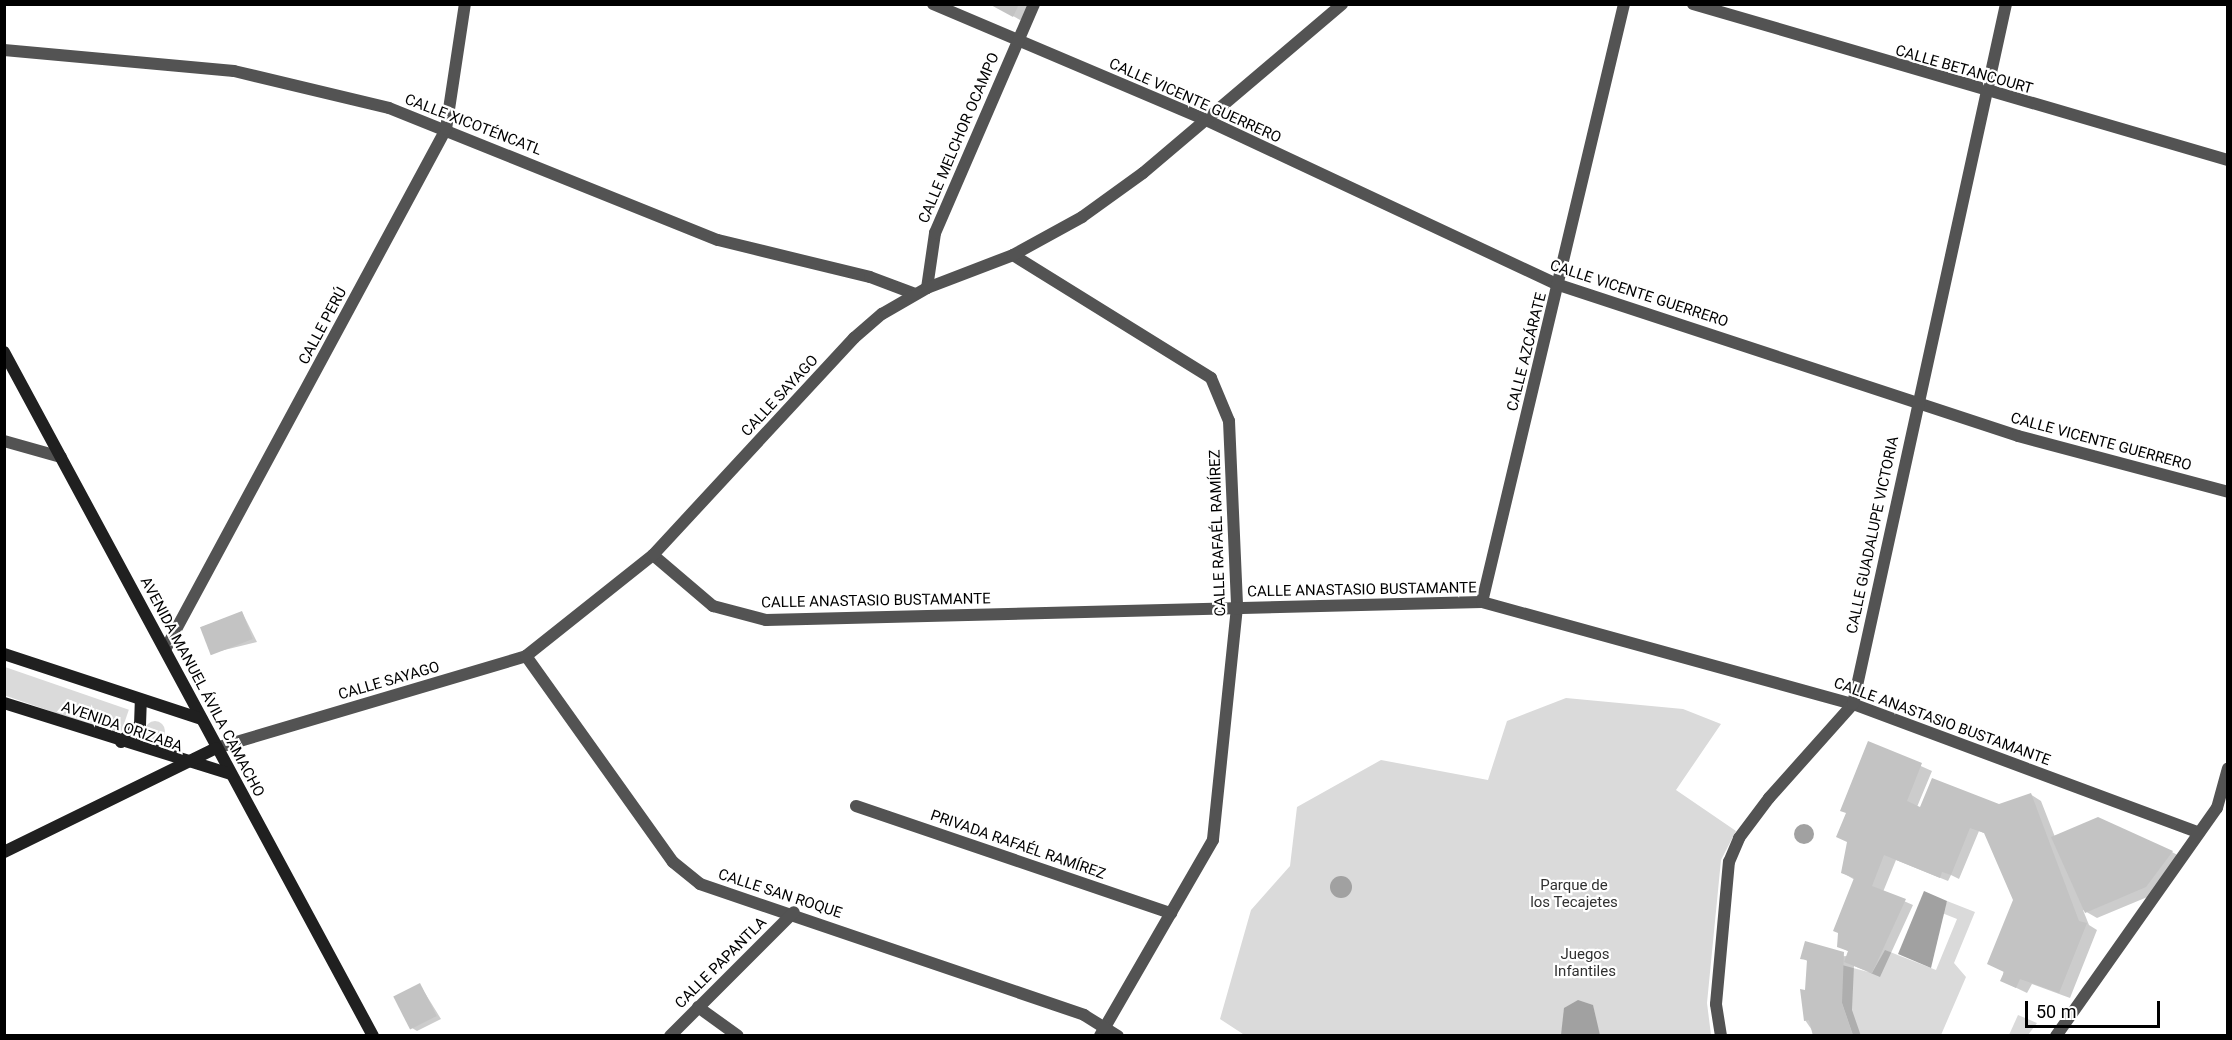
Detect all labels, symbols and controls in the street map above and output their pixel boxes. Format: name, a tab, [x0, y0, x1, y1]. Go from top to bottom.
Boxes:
street label: CALLE BETANCOURT	[1893, 42, 2035, 98]
street label: CALLE MELCHOR OCAMPO	[915, 50, 1003, 226]
street label: CALLE VICENTE GUERRERO	[1106, 55, 1284, 147]
street label: CALLE XICOTÉNCATL	[402, 91, 544, 159]
street label: CALLE VICENTE GUERRERO	[1547, 257, 1731, 331]
street label: CALLE PERÚ	[295, 284, 351, 368]
street label: CALLE AZCÁRATE	[1504, 291, 1550, 413]
street label: CALLE SAYAGO	[738, 352, 822, 440]
street label: CALLE VICENTE GUERRERO	[2009, 409, 2193, 475]
street label: CALLE GUADALUPE VICTORIA	[1843, 435, 1903, 635]
street label: CALLE RAFAÉL RAMÍREZ	[1206, 449, 1230, 617]
street label: AVENIDA MANUEL ÁVILA CAMACHO	[136, 574, 268, 800]
street label: CALLE ANASTASIO BUSTAMANTE	[1247, 579, 1477, 601]
street label: CALLE ANASTASIO BUSTAMANTE	[761, 590, 991, 612]
street label: CALLE SAYAGO	[336, 658, 442, 704]
street label: CALLE ANASTASIO BUSTAMANTE	[1831, 674, 2053, 770]
street label: AVENIDA ORIZABA	[59, 698, 185, 756]
street label: PRIVADA RAFAÉL RAMÍREZ	[928, 807, 1108, 883]
street label: CALLE SAN ROQUE	[716, 865, 844, 923]
park label: Parque de los Tecajetes	[1530, 876, 1618, 911]
street label: CALLE PAPANTLA	[672, 914, 770, 1012]
park label: Juegos Infantiles	[1554, 945, 1616, 980]
scale bar	[2028, 989, 2163, 1027]
text: 50 m	[2036, 1001, 2076, 1022]

